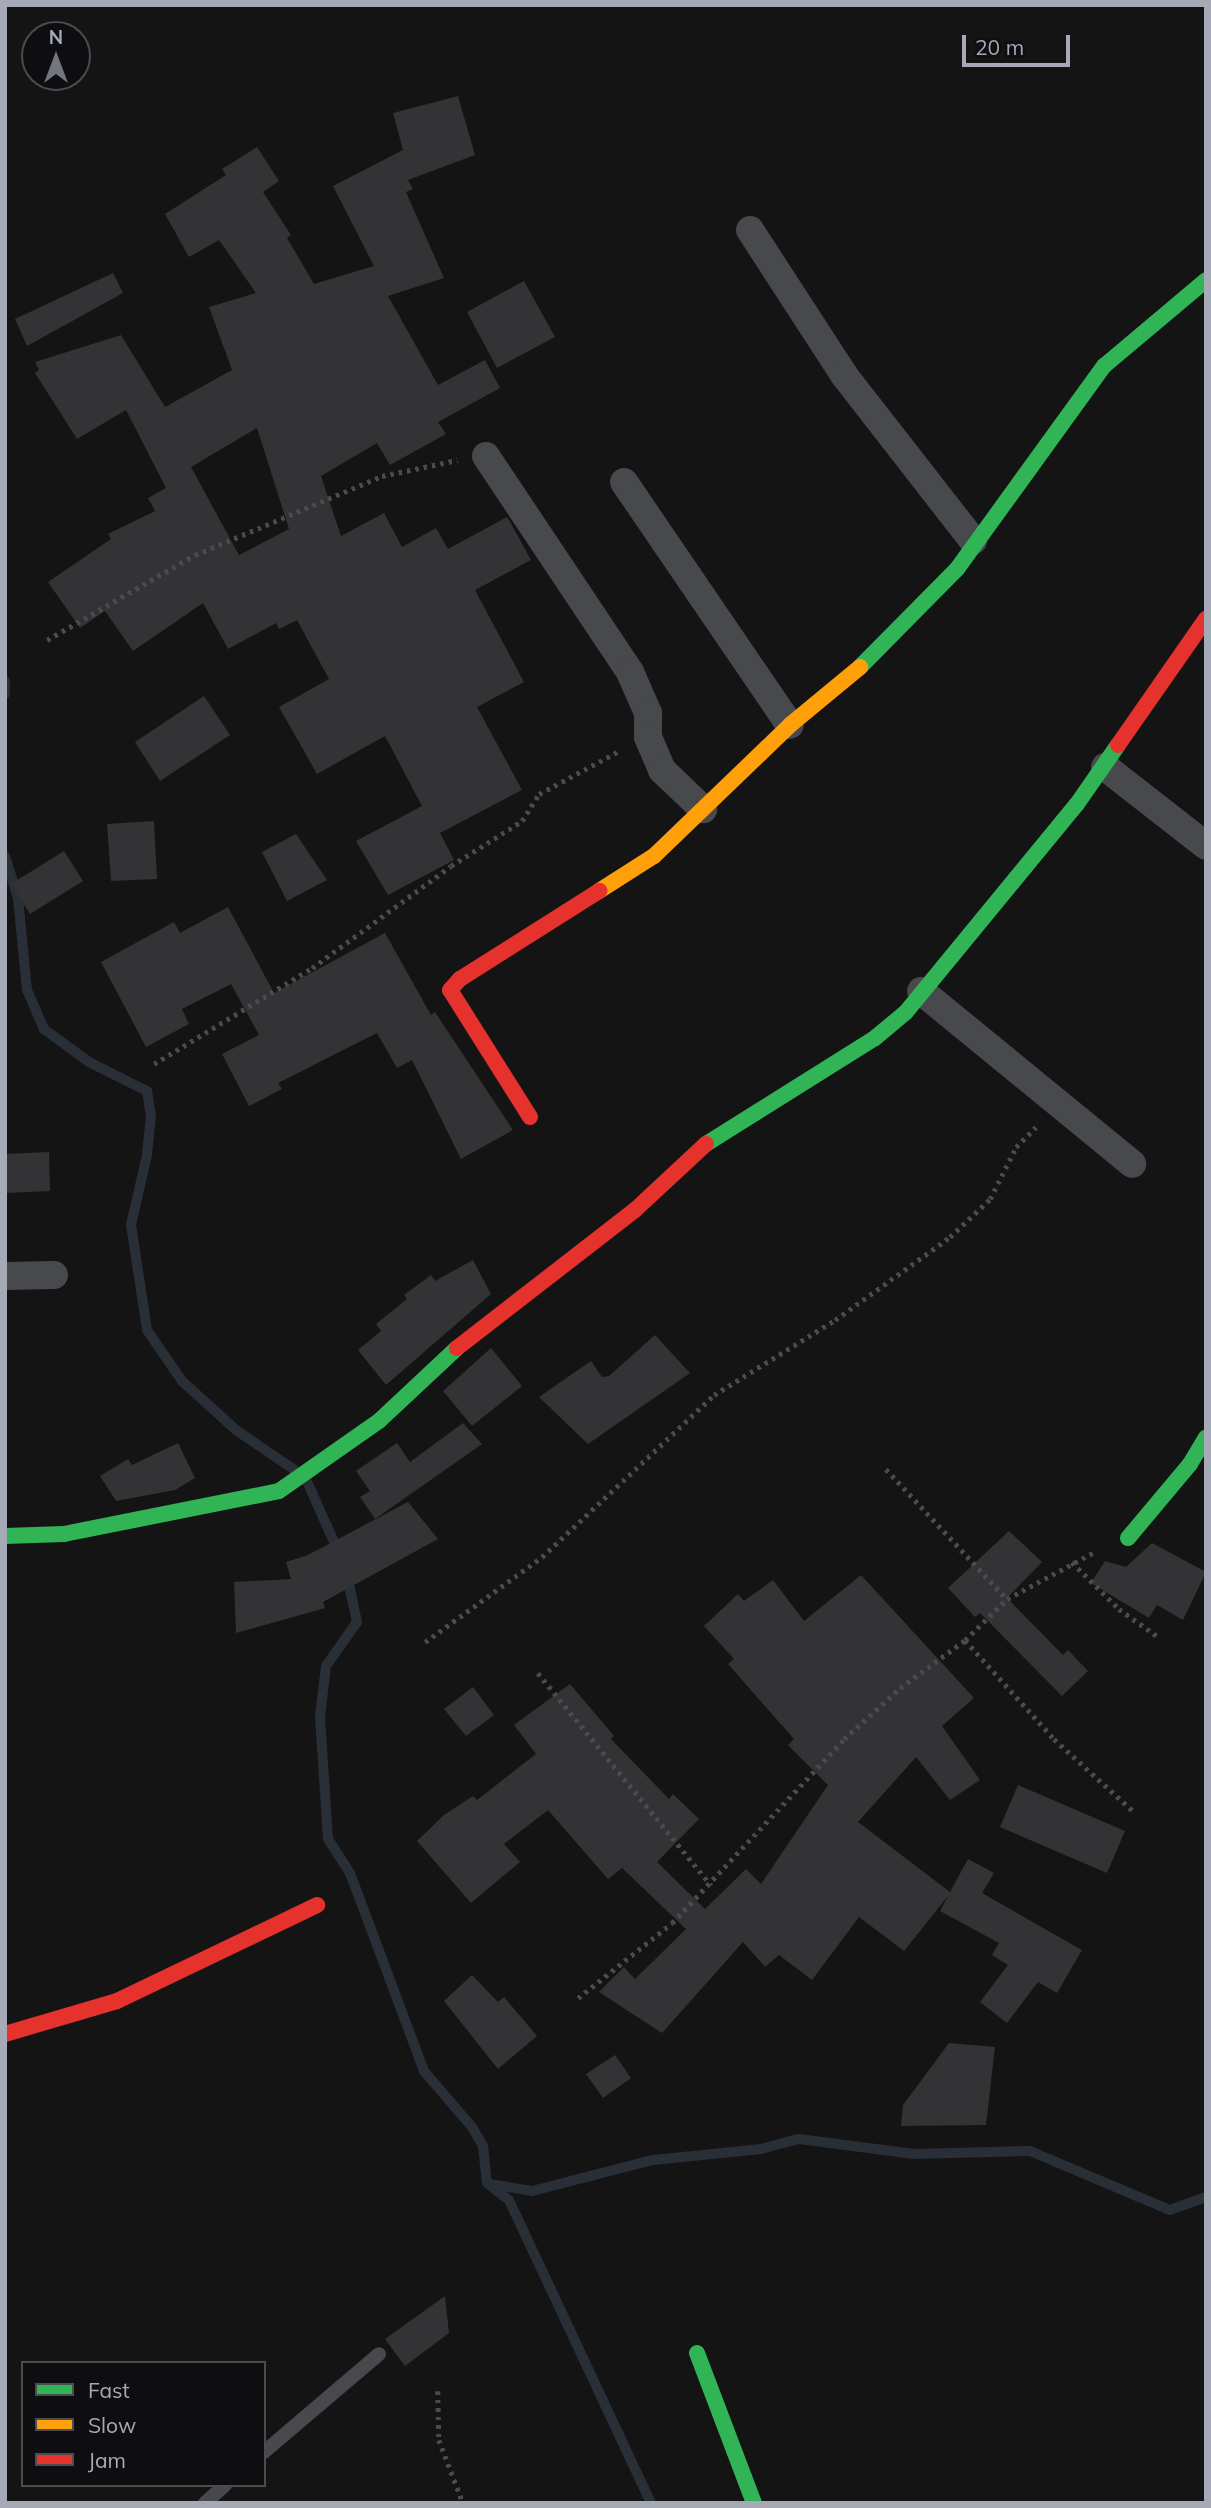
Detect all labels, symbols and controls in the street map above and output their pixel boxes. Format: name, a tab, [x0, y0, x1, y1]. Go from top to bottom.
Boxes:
north arrow	[21, 21, 91, 91]
scale bar	[966, 21, 1074, 65]
text: N	[49, 25, 63, 49]
text: 20 m	[975, 34, 1024, 60]
legend	[21, 2361, 266, 2487]
text: Fast	[88, 2377, 130, 2403]
text: Slow	[88, 2412, 136, 2438]
text: Jam	[88, 2447, 126, 2473]

